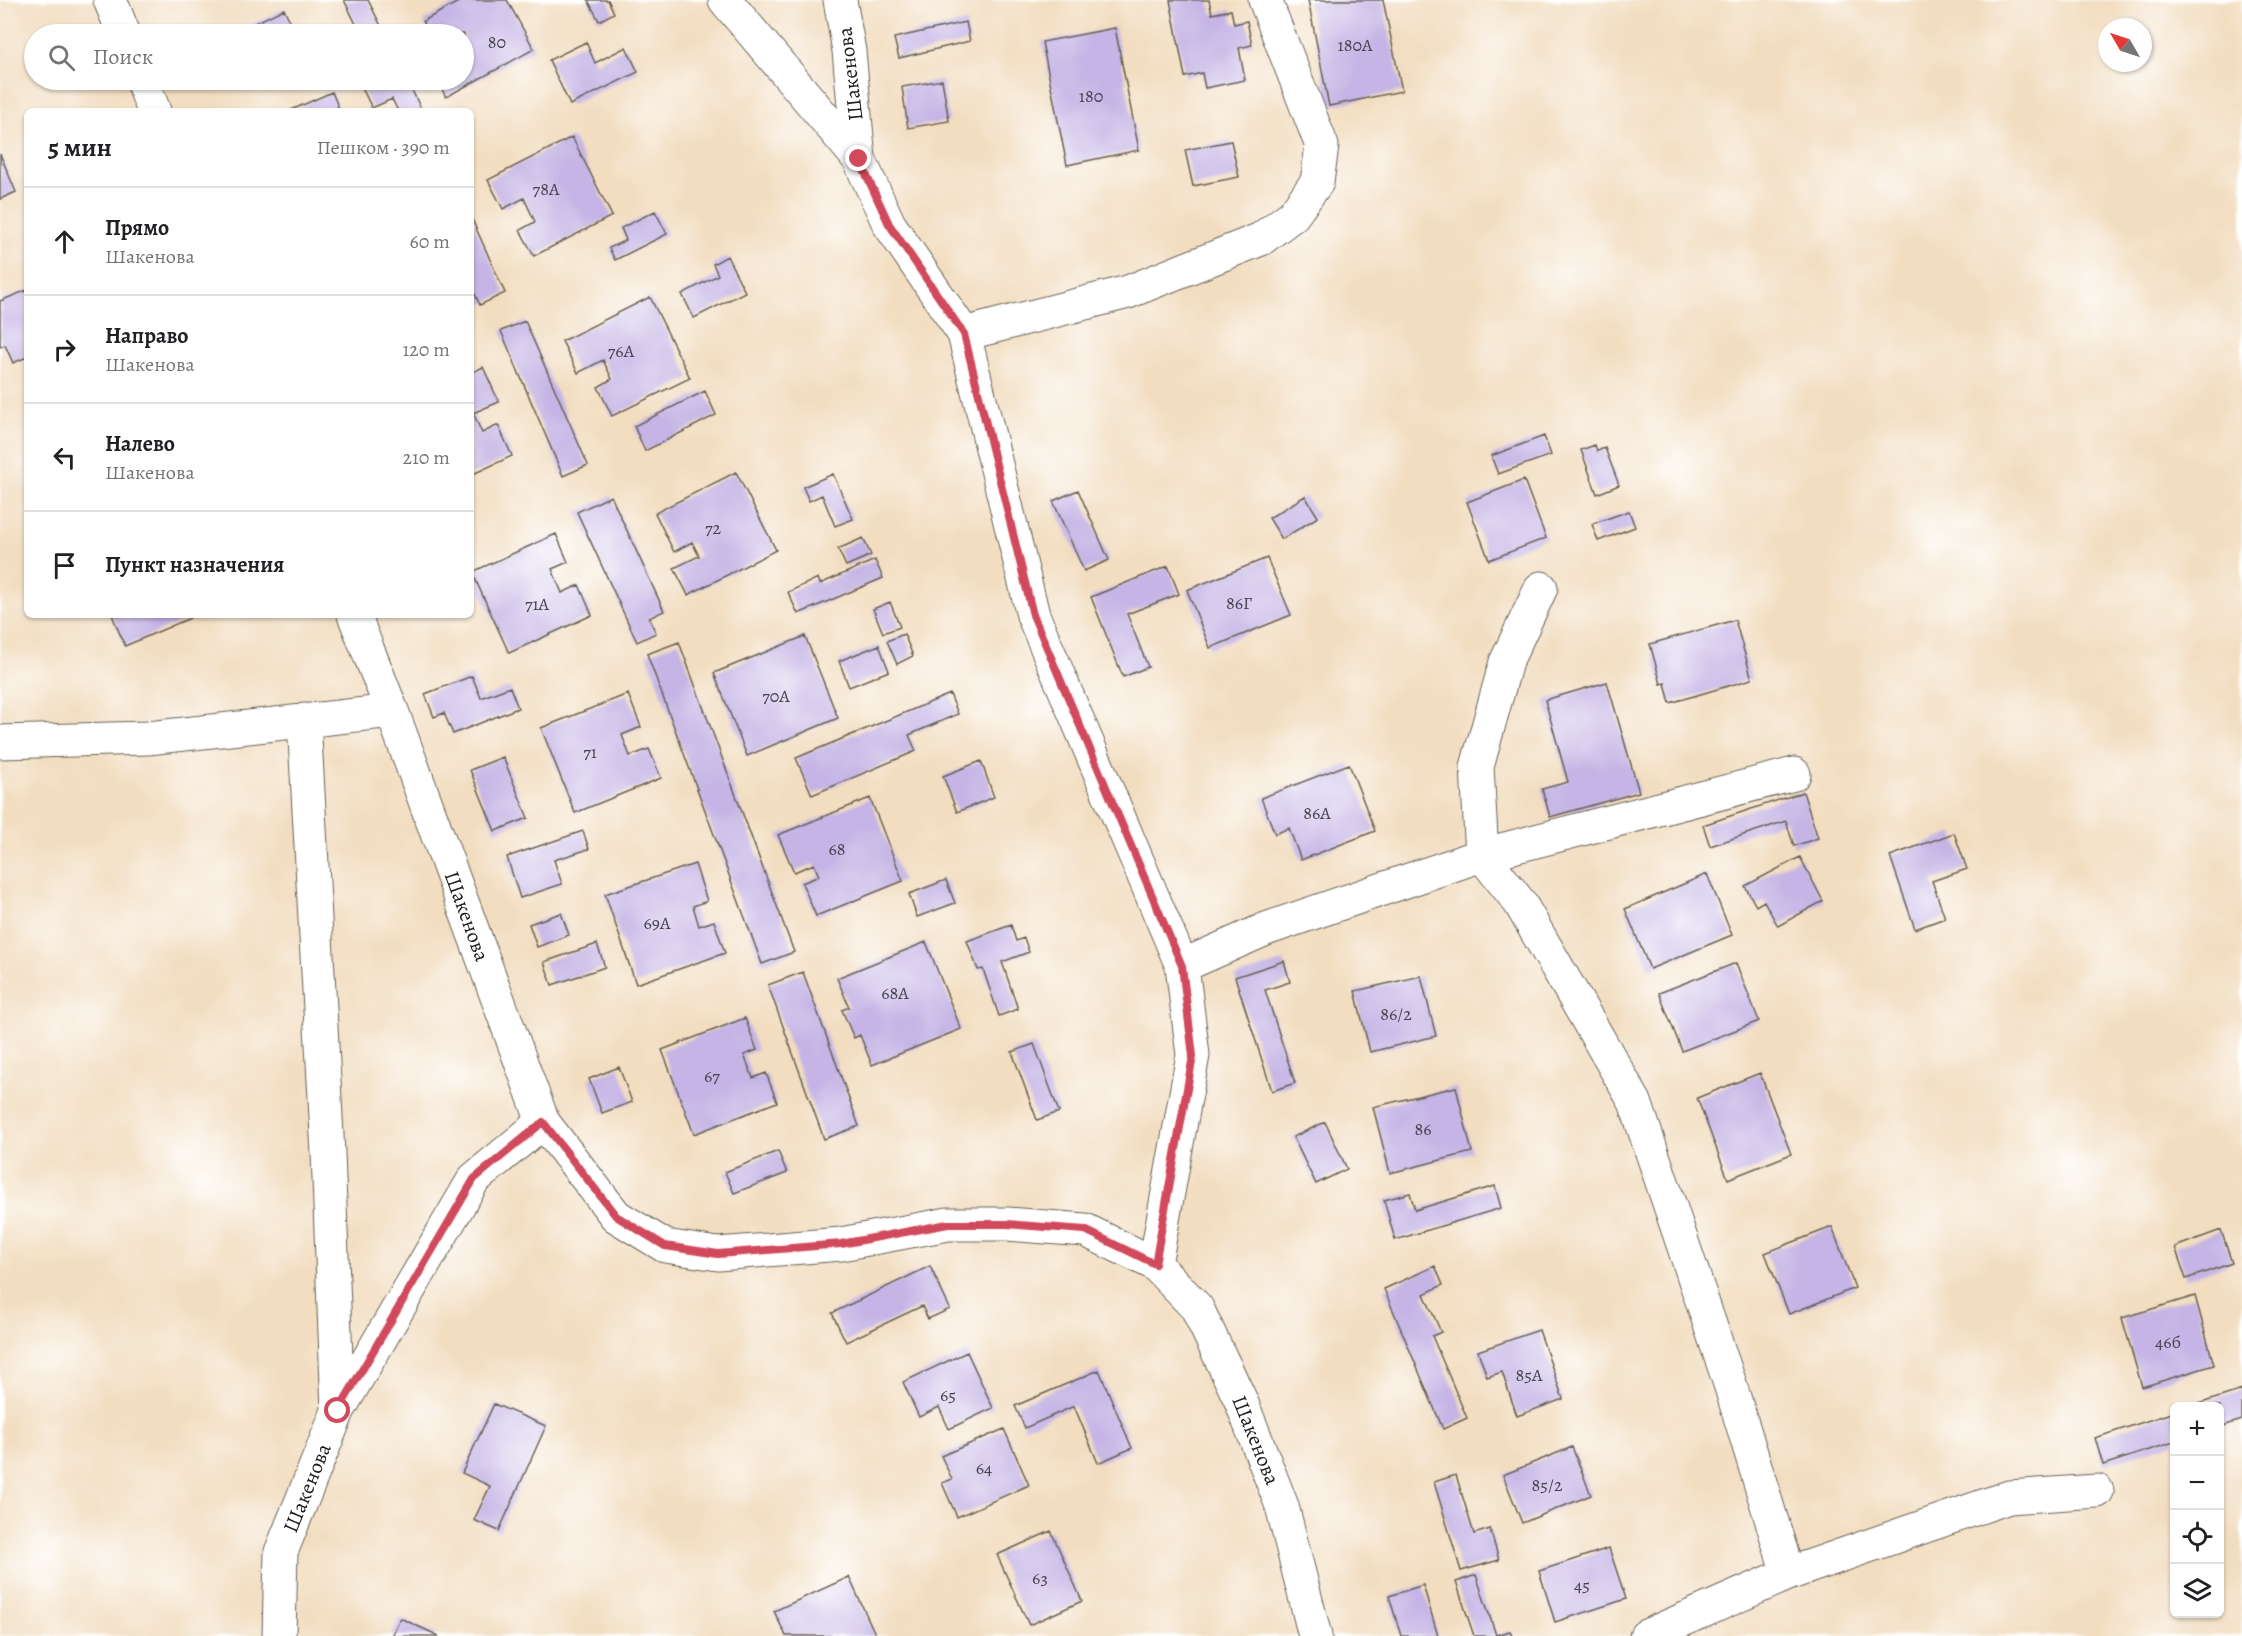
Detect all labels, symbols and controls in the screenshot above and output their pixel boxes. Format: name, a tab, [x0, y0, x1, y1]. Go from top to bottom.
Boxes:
north arrow	[2098, 18, 2152, 72]
search box	[24, 24, 474, 90]
street label: Шакенова	[830, 25, 870, 122]
house number: 80	[488, 30, 506, 54]
house number: 180А	[1338, 33, 1373, 57]
icon: search	[45, 41, 78, 74]
text: Поиск	[93, 42, 153, 72]
house number: 180	[1079, 84, 1103, 108]
text: 5 мин	[48, 130, 112, 165]
text: Пешком · 390 m	[317, 134, 450, 161]
route end	[845, 145, 871, 171]
house number: 78А	[533, 177, 560, 201]
text: Прямо	[105, 213, 169, 243]
icon: ahead	[48, 225, 81, 258]
text: 60 m	[410, 228, 450, 255]
text: Шакенова	[105, 243, 195, 270]
text: Направо	[105, 321, 188, 351]
icon: right	[48, 333, 81, 366]
text: 120 m	[402, 336, 450, 363]
house number: 76А	[608, 339, 635, 363]
text: Шакенова	[105, 351, 195, 378]
text: Налево	[105, 429, 175, 459]
icon: left	[48, 441, 81, 474]
text: 210 m	[402, 444, 450, 471]
text: Шакенова	[105, 459, 195, 486]
house number: 72	[705, 516, 721, 540]
icon: arrive	[48, 549, 81, 582]
text: Пункт назначения	[105, 550, 284, 580]
house number: 86Г	[1226, 591, 1252, 615]
house number: 71А	[525, 592, 550, 616]
house number: 70А	[762, 684, 790, 708]
house number: 71	[583, 740, 597, 764]
house number: 86А	[1303, 801, 1331, 825]
house number: 68	[828, 837, 846, 861]
street label: Шакенова	[438, 867, 496, 965]
house number: 69А	[643, 911, 671, 935]
house number: 68А	[881, 981, 909, 1005]
house number: 86/2	[1380, 1002, 1412, 1026]
house number: 67	[704, 1064, 720, 1088]
house number: 86	[1414, 1117, 1432, 1141]
house number: 46б	[2155, 1330, 2181, 1354]
house number: 85А	[1516, 1363, 1543, 1387]
house number: 65	[940, 1383, 956, 1407]
street label: Шакенова	[1225, 1391, 1287, 1489]
route start	[324, 1397, 350, 1423]
map controls	[2170, 1402, 2224, 1618]
button: +	[2170, 1402, 2224, 1456]
street label: Шакенова	[276, 1439, 338, 1537]
house number: 64	[976, 1456, 992, 1480]
button: −	[2170, 1456, 2224, 1510]
house number: 85/2	[1532, 1473, 1563, 1497]
button: locate	[2170, 1510, 2224, 1564]
button: layers	[2170, 1564, 2224, 1618]
house number: 63	[1032, 1566, 1048, 1590]
house number: 45	[1574, 1573, 1590, 1597]

